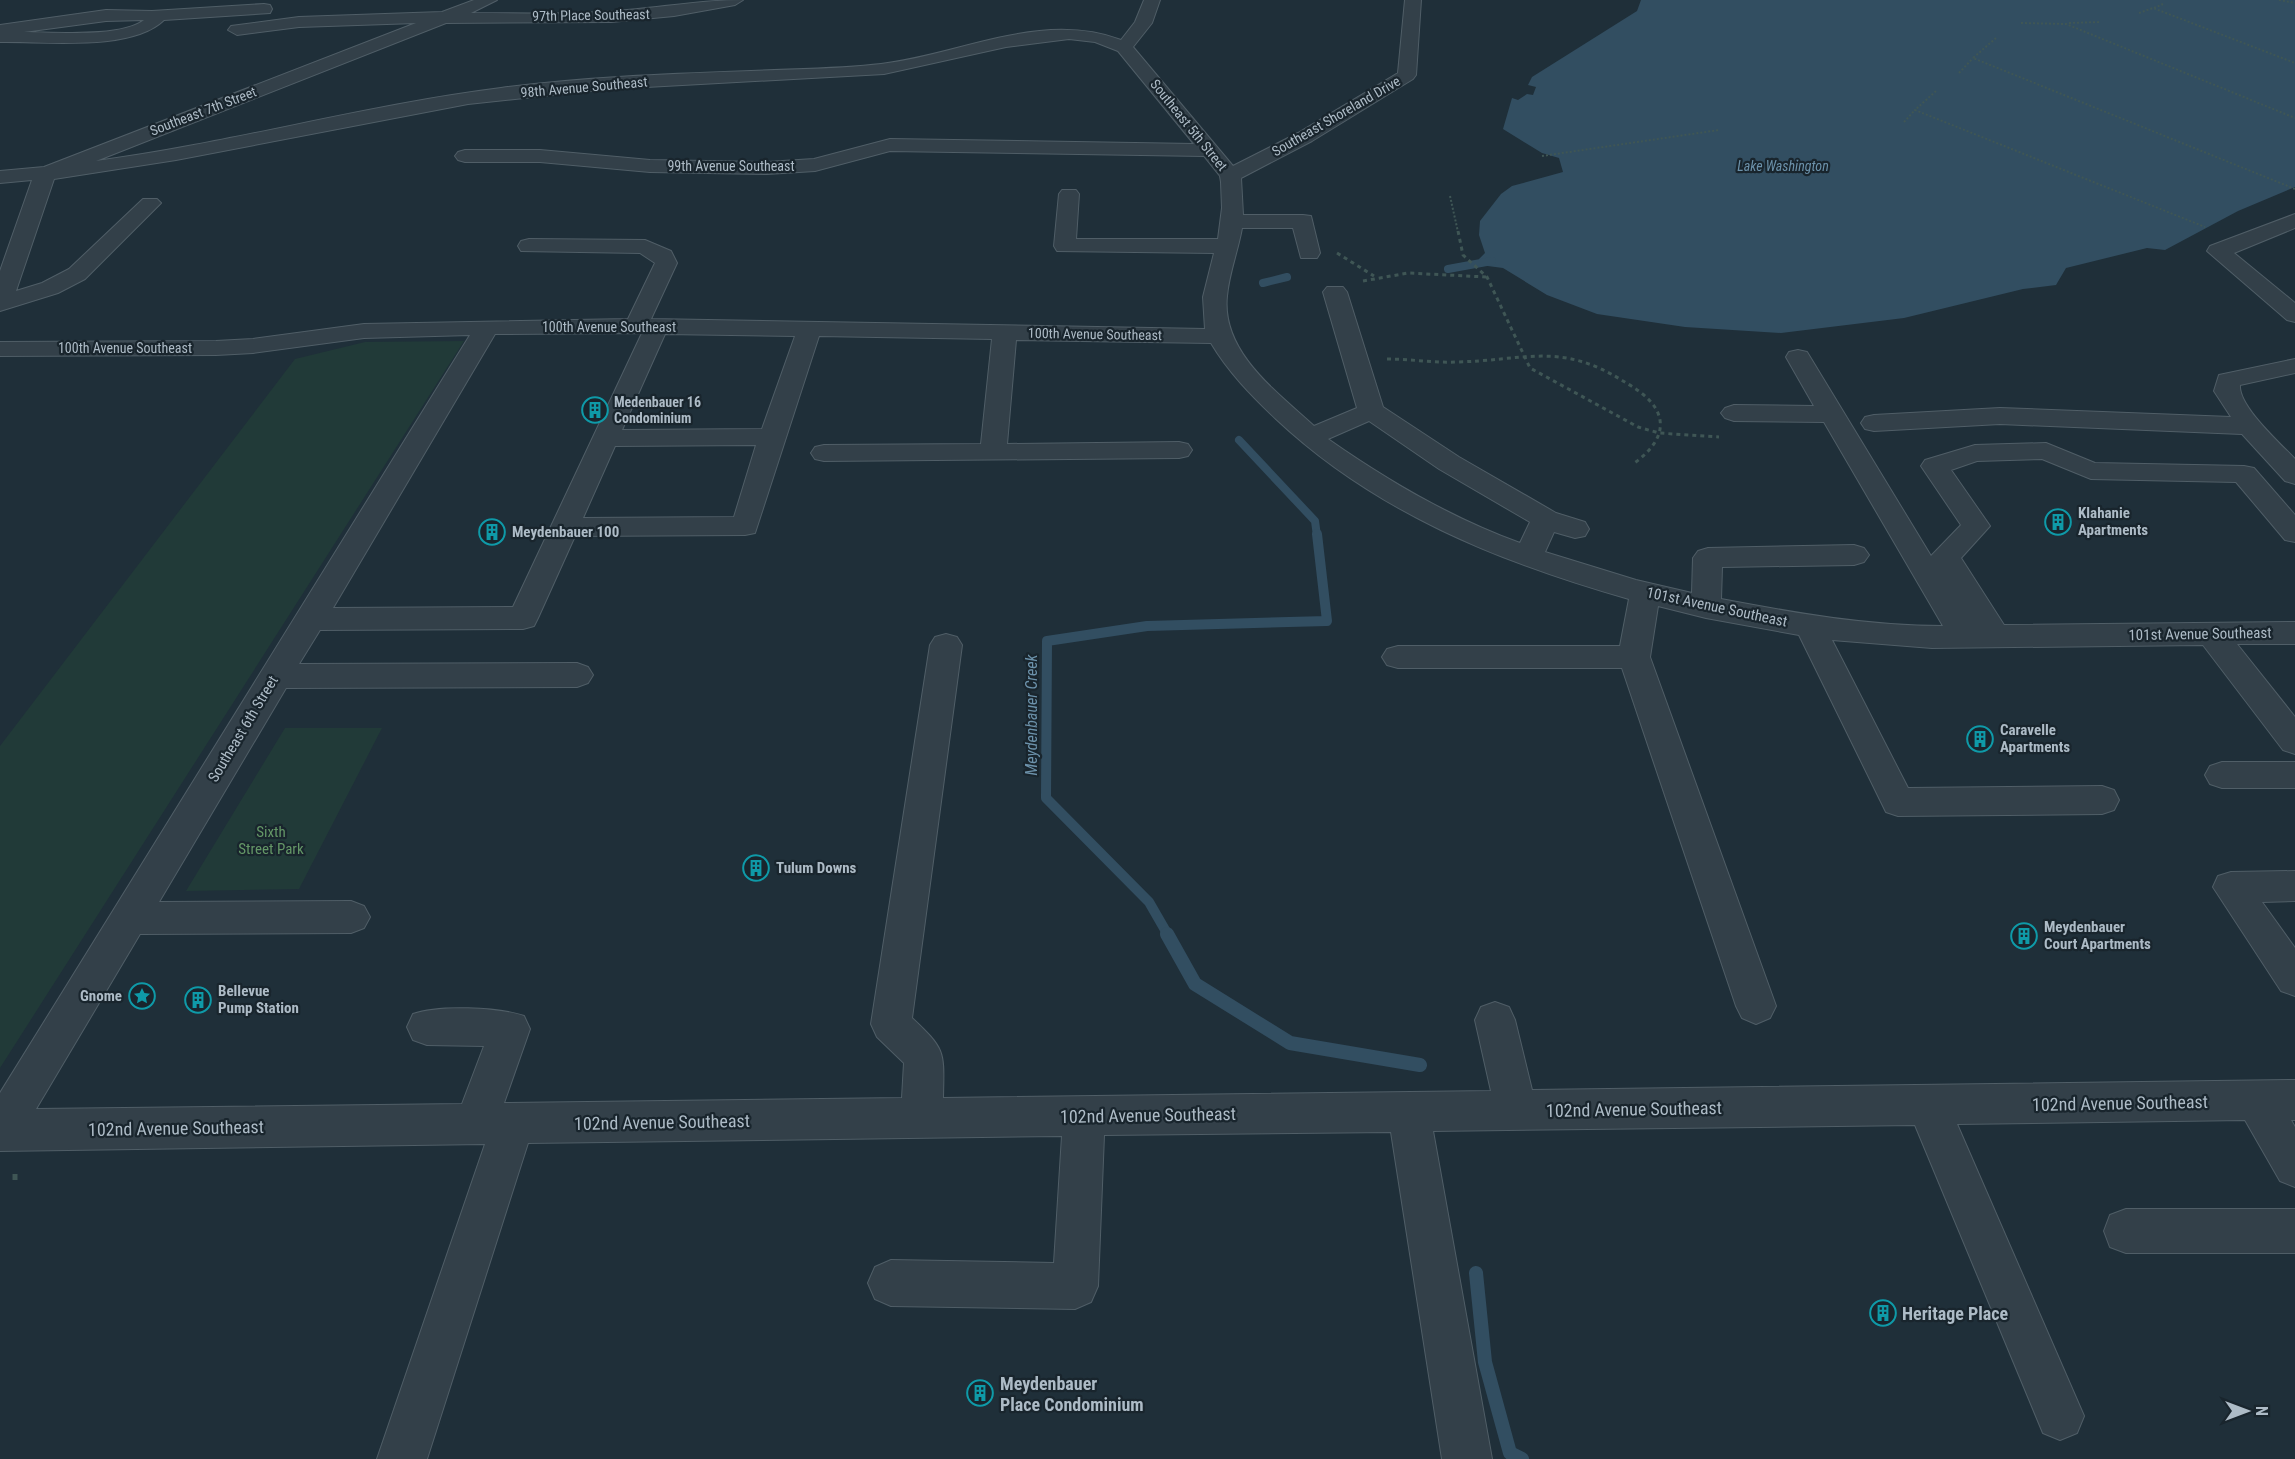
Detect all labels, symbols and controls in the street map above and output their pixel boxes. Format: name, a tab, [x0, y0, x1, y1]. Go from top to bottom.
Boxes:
street label: 97th Place Southeast	[532, 6, 650, 24]
street label: Southeast Shoreland Drive	[1269, 72, 1403, 159]
street label: 98th Avenue Southeast	[520, 73, 648, 101]
street label: Southeast 5th Street	[1147, 76, 1231, 174]
street label: Southeast 7th Street	[147, 83, 259, 139]
street label: 99th Avenue Southeast	[667, 158, 795, 174]
water label: Lake Washington	[1737, 158, 1829, 174]
street label: 100th Avenue Southeast	[542, 319, 676, 335]
street label: 100th Avenue Southeast	[1028, 325, 1162, 343]
street label: 100th Avenue Southeast	[58, 340, 192, 356]
place label: Medenbauer 16 Condominium	[614, 394, 701, 426]
building icon: Medenbauer 16 Condominium	[580, 395, 610, 425]
place label: Klahanie Apartments	[2078, 504, 2148, 539]
building icon: Klahanie Apartments	[2043, 507, 2073, 537]
building icon: Meydenbauer 100	[477, 517, 507, 547]
place label: Meydenbauer 100	[512, 523, 619, 541]
street label: 101st Avenue Southeast	[1645, 583, 1789, 631]
street label: 101st Avenue Southeast	[2128, 624, 2272, 644]
water label: Meydenbauer Creek	[1022, 654, 1041, 775]
street label: Southeast 6th Street	[204, 673, 282, 785]
place label: Caravelle Apartments	[2000, 721, 2070, 756]
building icon: Caravelle Apartments	[1965, 724, 1995, 754]
park label: Sixth Street Park	[238, 823, 304, 858]
building icon: Tulum Downs	[741, 853, 771, 883]
place label: Tulum Downs	[776, 859, 857, 877]
place label: Meydenbauer Court Apartments	[2044, 918, 2151, 953]
building icon: Meydenbauer Court Apartments	[2009, 921, 2039, 951]
place icon: Gnome	[127, 981, 157, 1011]
place label: Bellevue Pump Station	[218, 982, 299, 1017]
building icon: Bellevue Pump Station	[183, 985, 213, 1015]
place label: Gnome	[80, 987, 122, 1005]
street label: 102nd Avenue Southeast	[2032, 1091, 2208, 1115]
street label: 102nd Avenue Southeast	[1546, 1097, 1722, 1121]
street label: 102nd Avenue Southeast	[1060, 1103, 1236, 1127]
street label: 102nd Avenue Southeast	[574, 1110, 750, 1134]
street label: 102nd Avenue Southeast	[88, 1116, 264, 1140]
building icon: Heritage Place	[1868, 1298, 1898, 1328]
place label: Heritage Place	[1902, 1303, 2009, 1324]
place label: Meydenbauer Place Condominium	[1000, 1373, 1144, 1415]
building icon: Meydenbauer Place Condominium	[965, 1378, 995, 1408]
north arrow	[2217, 1381, 2277, 1441]
text: N	[2252, 1406, 2271, 1416]

